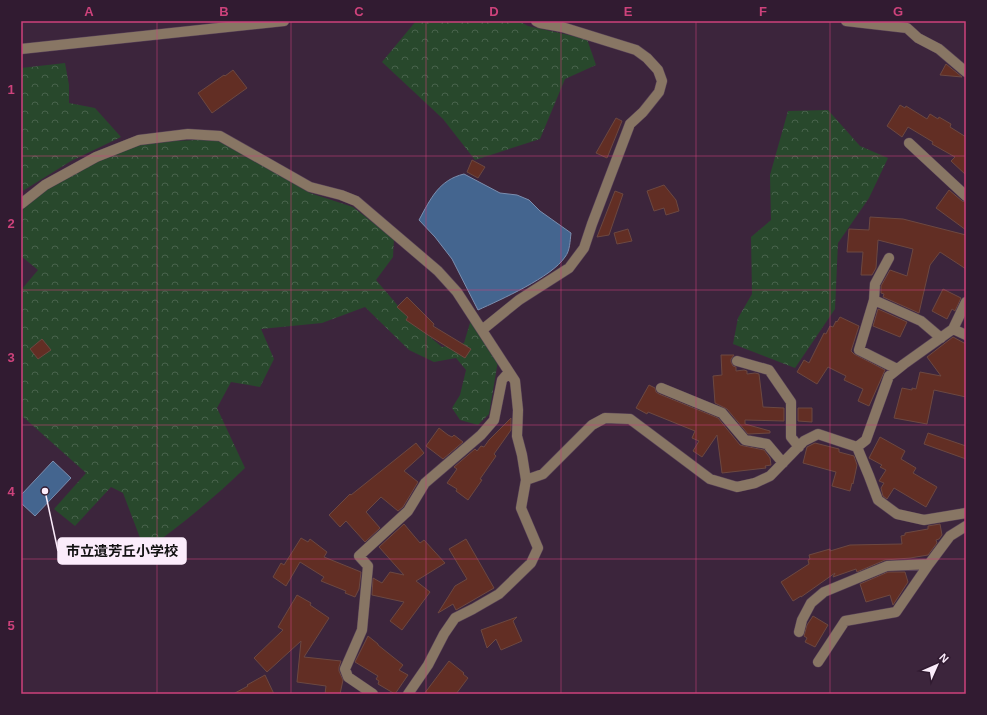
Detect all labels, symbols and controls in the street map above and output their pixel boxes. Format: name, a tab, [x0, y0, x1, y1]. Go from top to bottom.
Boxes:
text: A	[84, 4, 94, 19]
text: B	[219, 4, 229, 19]
text: C	[354, 4, 364, 19]
text: D	[489, 4, 499, 19]
text: E	[624, 4, 633, 19]
text: F	[759, 4, 767, 19]
text: G	[893, 4, 903, 19]
text: 1	[7, 82, 15, 97]
text: 2	[7, 216, 15, 231]
text: 3	[7, 350, 15, 365]
text: 4	[7, 484, 15, 499]
callout: 市立遺芳丘小学校	[58, 538, 186, 564]
text: 市立遺芳丘小学校	[66, 543, 178, 559]
text: 5	[7, 618, 15, 633]
north arrow	[917, 645, 957, 685]
text: N	[937, 651, 951, 665]

